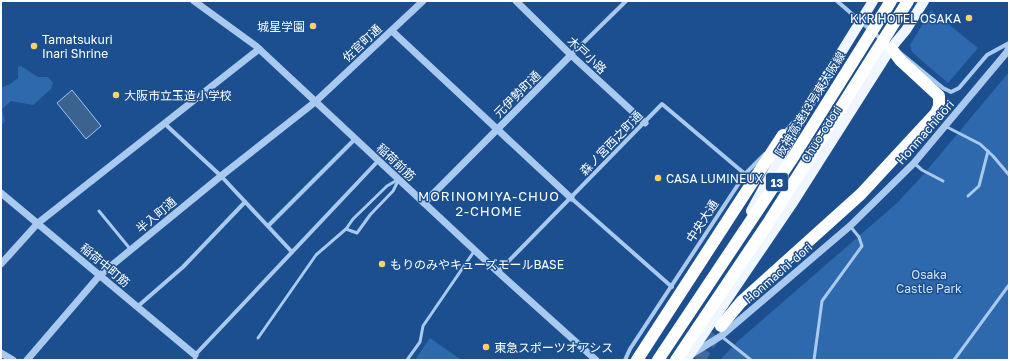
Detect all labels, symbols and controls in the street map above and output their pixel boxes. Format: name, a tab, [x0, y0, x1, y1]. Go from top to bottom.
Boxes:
place label: KKR HOTEL OSAKA	[850, 11, 961, 26]
marker: KKR HOTEL OSAKA	[964, 13, 974, 23]
place label: 城星学園	[257, 19, 305, 34]
marker: 城星学園	[308, 21, 318, 31]
street label: 佐官町通	[339, 21, 385, 65]
place label: Tamatsukuri Inari Shrine	[42, 32, 113, 61]
street label: 木戸小路	[564, 33, 610, 77]
marker: Tamatsukuri Inari Shrine	[29, 41, 39, 51]
street label: 阪神高速13号東大阪線	[772, 49, 848, 159]
street label: 元伊勢町通	[490, 67, 544, 121]
place label: 大阪市立玉造小学校	[124, 88, 232, 103]
marker: 大阪市立玉造小学校	[111, 90, 121, 100]
street label: Honmachidōri	[893, 97, 957, 167]
street label: Chuo-odori	[798, 103, 844, 165]
street label: 森ノ宮西之町通	[576, 108, 646, 178]
street label: 稲荷前筋	[373, 140, 419, 184]
place label: CASA LUMINEUX	[666, 171, 763, 186]
marker: CASA LUMINEUX	[653, 173, 663, 183]
road number: 13	[766, 173, 788, 191]
district label: MORINOMIYA-CHUO 2-CHOME	[418, 188, 560, 219]
street label: 半入町通	[133, 194, 179, 236]
street label: 中央大通	[683, 197, 721, 245]
street label: Honmachi-dori	[741, 239, 815, 307]
street label: 稲荷中町筋	[77, 240, 133, 290]
place label: もりのみやキューズモールBASE	[390, 257, 564, 272]
marker: もりのみやキューズモールBASE	[377, 259, 387, 269]
park label: Osaka Castle Park	[896, 267, 962, 296]
place label: 東急スポーツオアシス	[494, 340, 613, 355]
marker: 東急スポーツオアシス	[481, 342, 491, 352]

